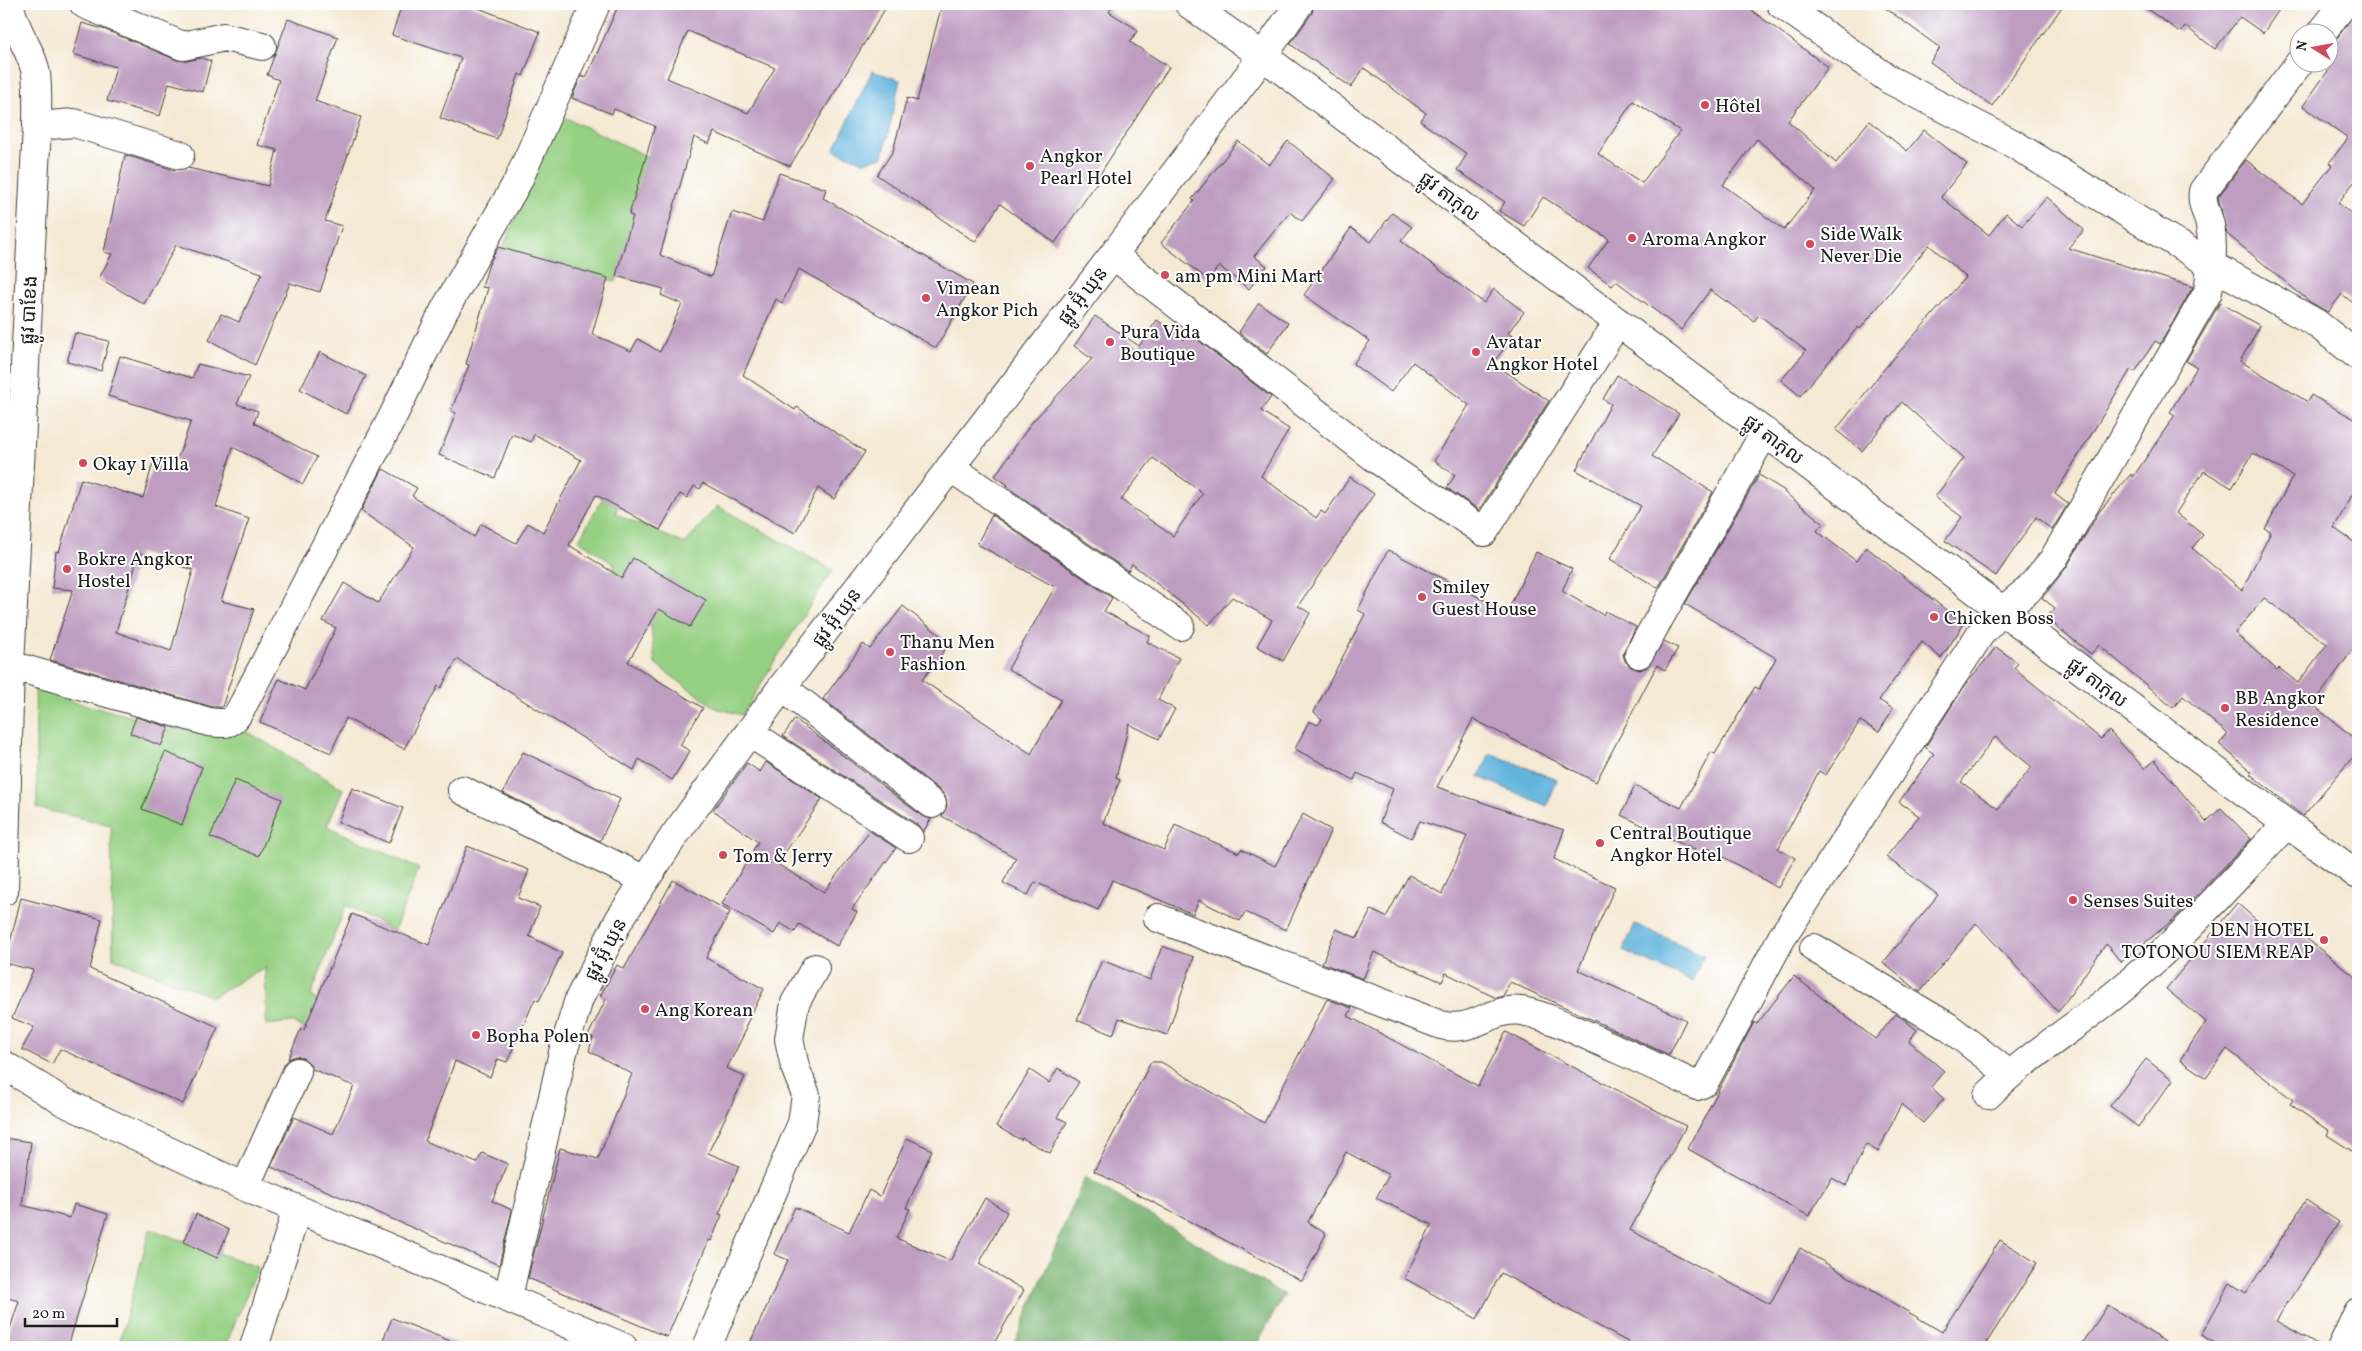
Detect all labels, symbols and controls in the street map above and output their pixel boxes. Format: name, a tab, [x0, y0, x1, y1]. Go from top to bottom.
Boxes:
north arrow	[2290, 22, 2340, 72]
text: N	[2292, 39, 2313, 53]
place label: Hôtel	[1715, 94, 1761, 120]
marker: Hôtel	[1699, 99, 1711, 111]
place label: Angkor Pearl Hotel	[1040, 144, 1132, 192]
marker: Angkor Pearl Hotel	[1024, 160, 1036, 172]
street label: ផ្លូវ តាភុល	[1412, 166, 1484, 231]
place label: Side Walk Never Die	[1820, 222, 1902, 270]
place label: Aroma Angkor	[1642, 227, 1766, 253]
marker: Aroma Angkor	[1626, 232, 1638, 244]
marker: Side Walk Never Die	[1804, 238, 1816, 250]
street label: ផ្លូវ អ៊ុំ ឃុន	[1052, 261, 1117, 332]
place label: am pm Mini Mart	[1175, 264, 1323, 290]
marker: am pm Mini Mart	[1159, 269, 1171, 281]
street label: ផ្លូវ បាខែង	[15, 275, 47, 345]
place label: Vimean Angkor Pich	[936, 276, 1038, 324]
marker: Vimean Angkor Pich	[920, 292, 932, 304]
place label: Pura Vida Boutique	[1120, 320, 1200, 368]
place label: Avatar Angkor Hotel	[1486, 330, 1598, 378]
marker: Pura Vida Boutique	[1104, 336, 1116, 348]
marker: Avatar Angkor Hotel	[1470, 346, 1482, 358]
street label: ផ្លូវ តាភុល	[1736, 409, 1808, 474]
place label: Okay 1 Villa	[93, 452, 189, 478]
marker: Okay 1 Villa	[77, 457, 89, 469]
place label: Bokre Angkor Hostel	[77, 547, 192, 595]
marker: Bokre Angkor Hostel	[61, 563, 73, 575]
place label: Smiley Guest House	[1432, 575, 1536, 623]
street label: ផ្លូវ អ៊ុំ ឃុន	[806, 583, 870, 655]
marker: Smiley Guest House	[1416, 591, 1428, 603]
place label: Chicken Boss	[1944, 606, 2054, 632]
marker: Chicken Boss	[1928, 611, 1940, 623]
place label: Thanu Men Fashion	[900, 630, 995, 678]
marker: Thanu Men Fashion	[884, 646, 896, 658]
street label: ផ្លូវ តាភុល	[2060, 652, 2132, 717]
place label: BB Angkor Residence	[2235, 686, 2325, 734]
marker: BB Angkor Residence	[2219, 702, 2231, 714]
place label: Central Boutique Angkor Hotel	[1610, 821, 1751, 869]
marker: Central Boutique Angkor Hotel	[1594, 837, 1606, 849]
place label: Tom & Jerry	[733, 844, 833, 870]
marker: Tom & Jerry	[717, 849, 729, 861]
place label: Senses Suites	[2083, 889, 2193, 915]
marker: Senses Suites	[2067, 894, 2079, 906]
street label: ផ្លូវ អ៊ុំ ឃុន	[578, 913, 636, 987]
place label: DEN HOTEL TOTONOU SIEM REAP	[2121, 918, 2314, 966]
marker: DEN HOTEL TOTONOU SIEM REAP	[2318, 934, 2330, 946]
place label: Ang Korean	[655, 998, 753, 1024]
marker: Ang Korean	[639, 1003, 651, 1015]
place label: Bopha Polen	[486, 1024, 590, 1050]
marker: Bopha Polen	[470, 1029, 482, 1041]
scale bar	[25, 1296, 118, 1328]
text: 20 m	[32, 1304, 65, 1325]

